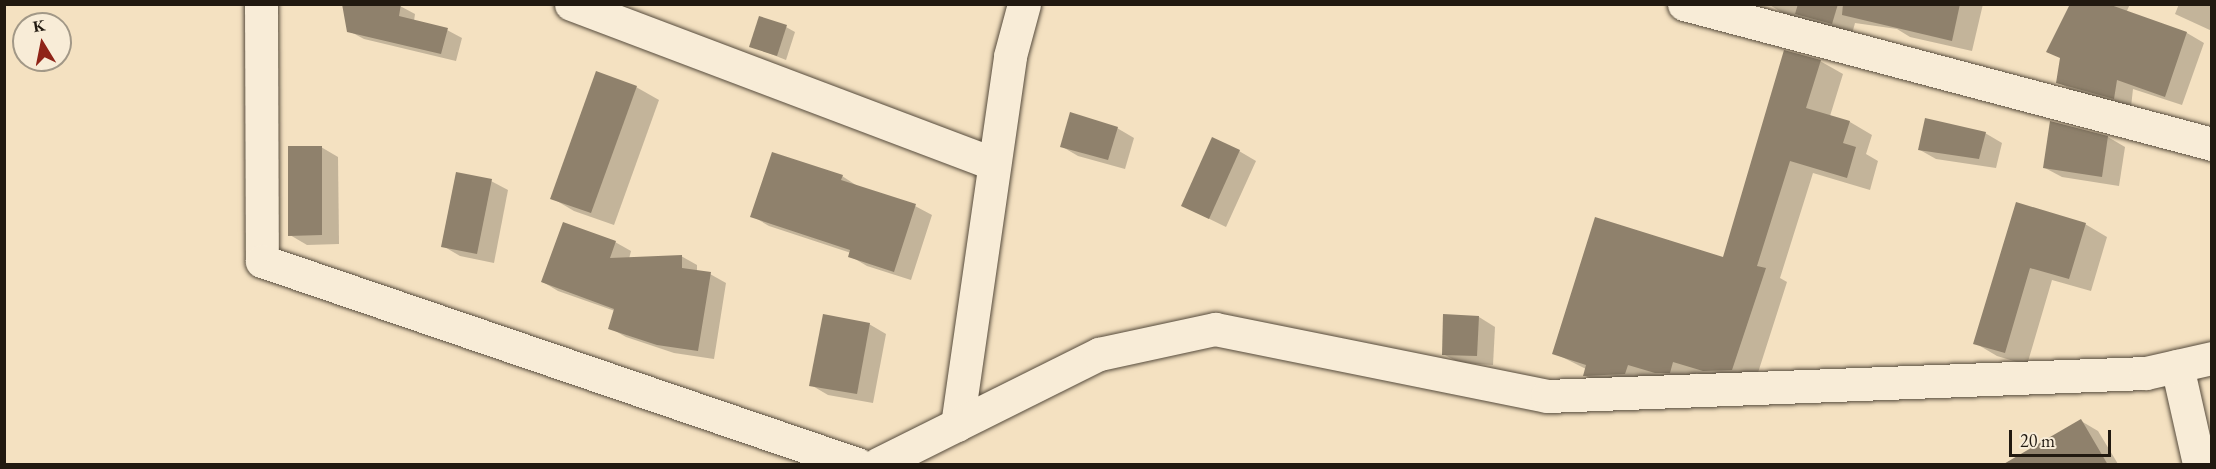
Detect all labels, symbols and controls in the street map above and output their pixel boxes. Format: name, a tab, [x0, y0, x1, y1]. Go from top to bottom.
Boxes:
north arrow	[12, 12, 72, 72]
text: K	[31, 14, 47, 37]
scale bar	[2012, 418, 2114, 456]
text: 20 m	[2020, 429, 2055, 452]

